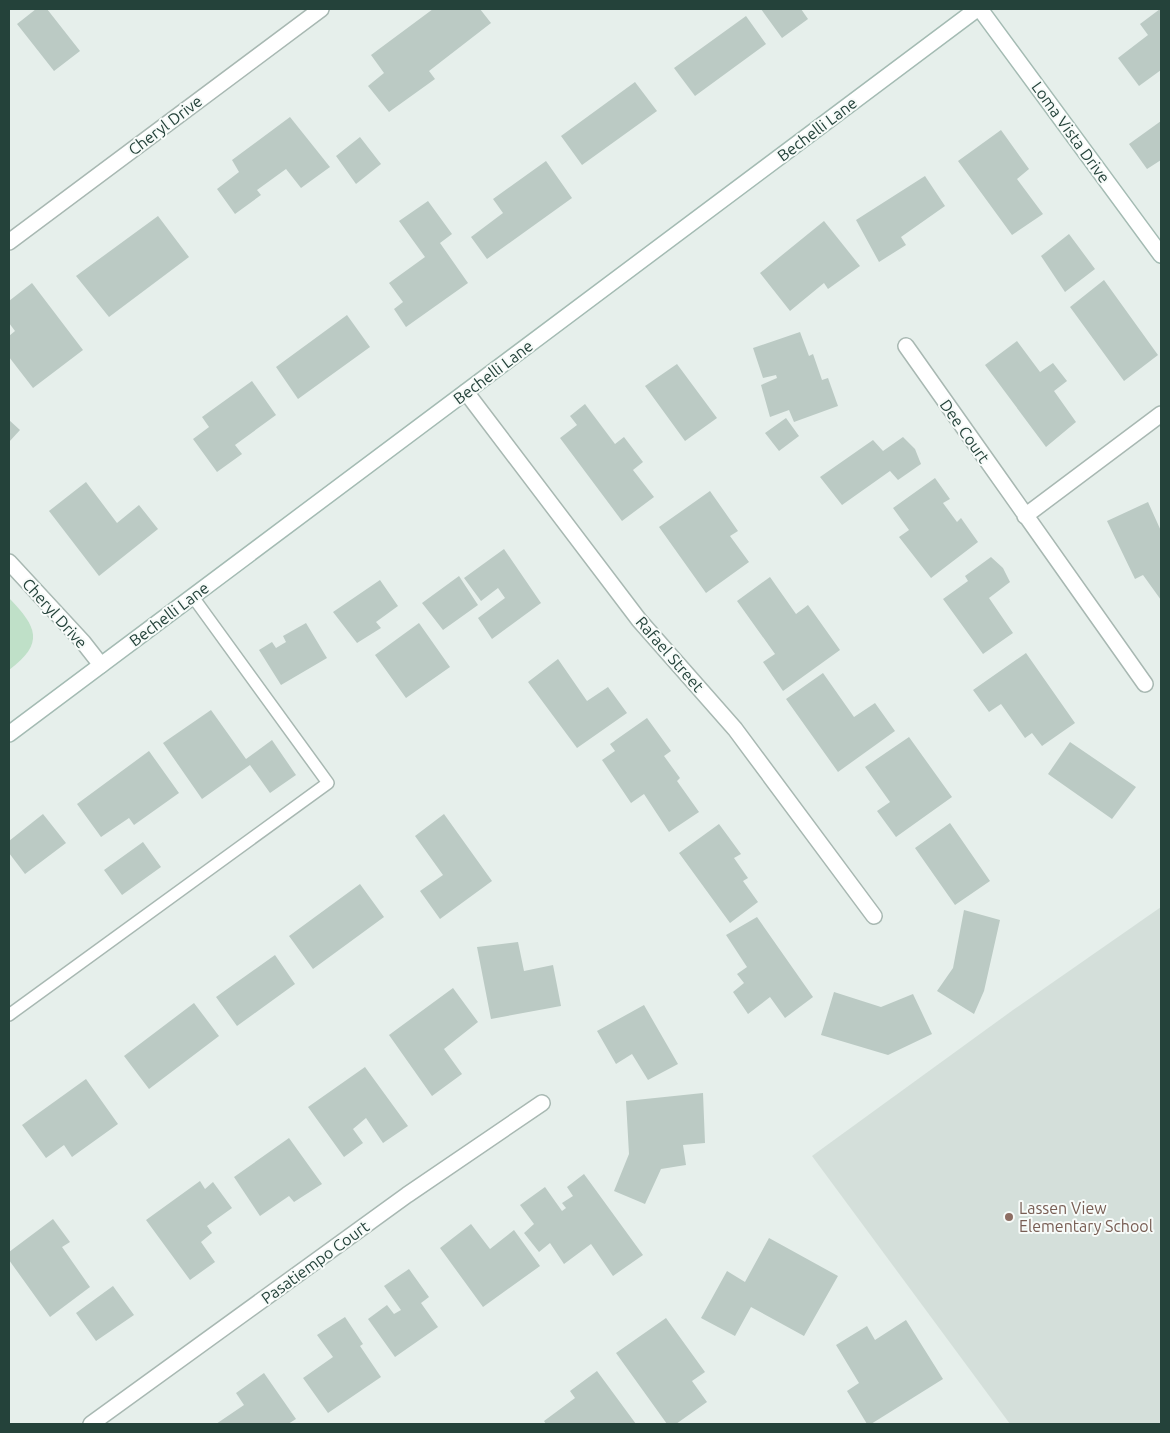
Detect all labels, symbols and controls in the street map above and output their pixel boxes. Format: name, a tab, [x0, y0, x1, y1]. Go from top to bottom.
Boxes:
street label: Loma Vista Drive	[1028, 78, 1114, 186]
street label: Cheryl Drive	[125, 91, 205, 159]
street label: Bechelli Lane	[774, 93, 860, 165]
street label: Bechelli Lane	[450, 336, 536, 408]
street label: Dee Court	[937, 396, 994, 467]
street label: Cheryl Drive	[19, 574, 91, 652]
street label: Bechelli Lane	[126, 578, 212, 650]
street label: Rafael Street	[632, 613, 708, 696]
place label: Lassen View Elementary School	[1019, 1199, 1153, 1235]
marker: Lassen View Elementary School	[1003, 1211, 1015, 1223]
street label: Pasatiempo Court	[258, 1216, 373, 1307]

